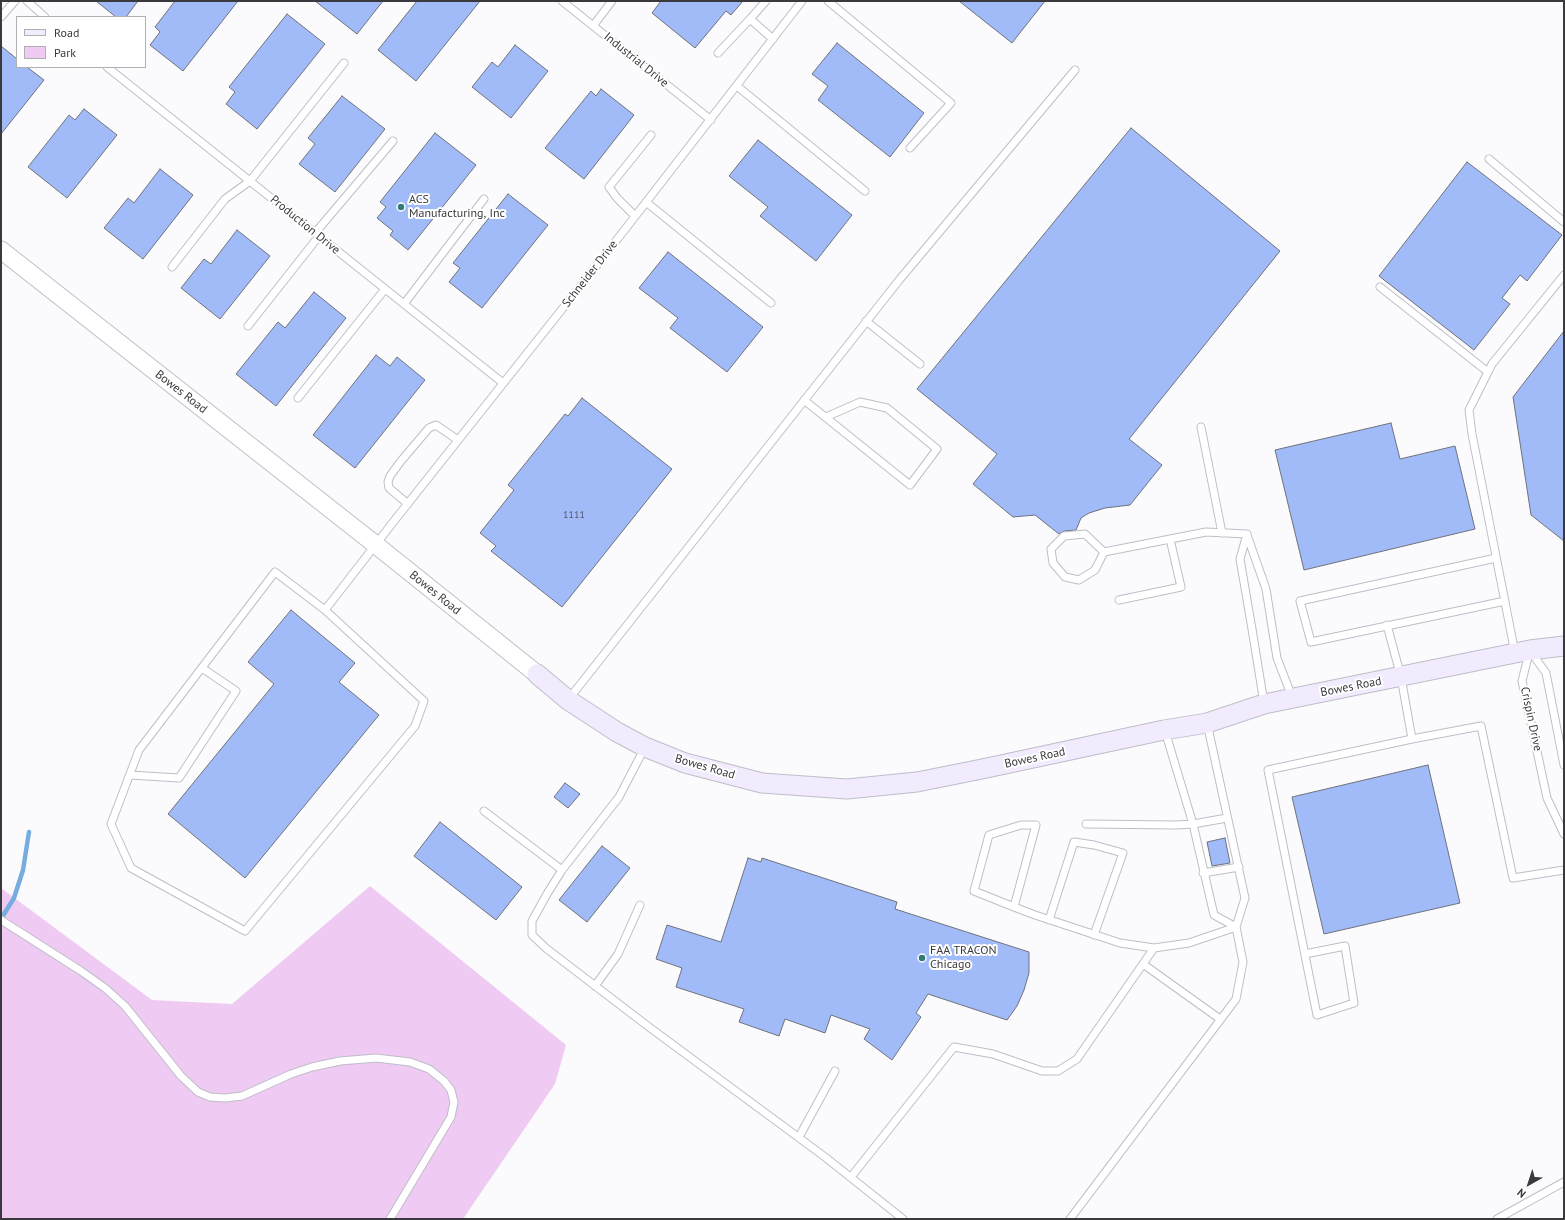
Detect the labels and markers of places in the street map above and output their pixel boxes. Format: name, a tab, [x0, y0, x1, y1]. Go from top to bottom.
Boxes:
place label: ACS Manufacturing, Inc	[409, 193, 505, 221]
marker: ACS Manufacturing, Inc	[396, 202, 406, 212]
place label: FAA TRACON Chicago	[930, 944, 996, 972]
marker: FAA TRACON Chicago	[917, 953, 927, 963]

